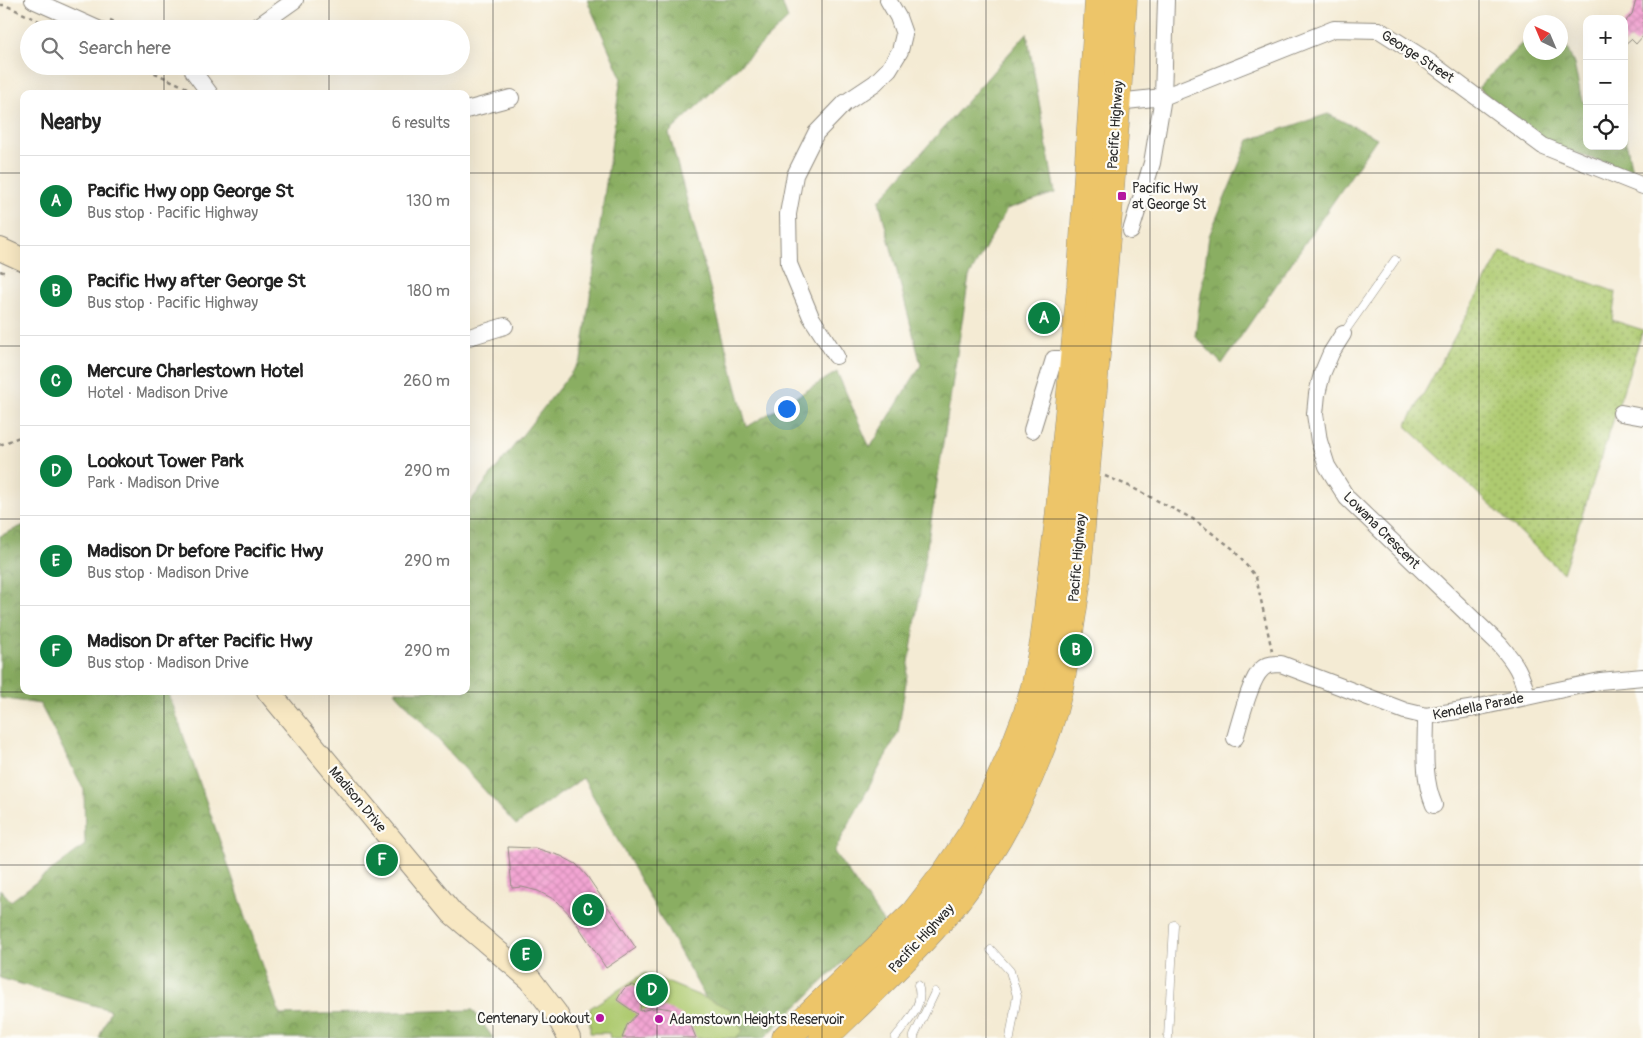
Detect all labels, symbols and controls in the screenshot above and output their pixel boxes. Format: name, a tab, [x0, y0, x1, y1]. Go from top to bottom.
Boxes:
north arrow	[1523, 15, 1568, 60]
map controls	[1583, 15, 1628, 150]
button: +	[1583, 15, 1628, 60]
search box	[20, 20, 470, 75]
street label: George Street	[1378, 27, 1458, 87]
icon: search	[38, 34, 66, 62]
text: Search here	[78, 36, 171, 60]
button: −	[1583, 60, 1628, 105]
street label: Pacific Highway	[1104, 80, 1127, 170]
button: locate	[1583, 105, 1628, 150]
text: Nearby	[40, 109, 101, 136]
text: 6 results	[392, 113, 450, 133]
text: Pacific Hwy opp George St	[87, 179, 294, 203]
place label: Pacific Hwy at George St	[1132, 180, 1207, 213]
marker: Pacific Hwy at George St	[1116, 190, 1128, 202]
text: A	[51, 191, 61, 211]
text: 130 m	[406, 191, 450, 211]
text: Bus stop · Pacific Highway	[87, 203, 258, 223]
text: Pacific Hwy after George St	[87, 269, 306, 293]
text: B	[51, 281, 61, 301]
text: 180 m	[407, 281, 450, 301]
text: Bus stop · Pacific Highway	[87, 293, 258, 313]
pin: A	[1028, 299, 1060, 337]
text: Mercure Charlestown Hotel	[87, 359, 304, 383]
text: C	[51, 371, 61, 391]
text: 260 m	[403, 371, 450, 391]
text: Hotel · Madison Drive	[87, 383, 228, 403]
your location	[774, 396, 800, 422]
text: Lookout Tower Park	[87, 449, 244, 473]
text: D	[51, 461, 61, 481]
text: 290 m	[404, 461, 450, 481]
text: Park · Madison Drive	[87, 473, 219, 493]
street label: Lowana Crescent	[1340, 488, 1424, 573]
street label: Pacific Highway	[1065, 513, 1090, 603]
text: Madison Dr before Pacific Hwy	[87, 539, 323, 563]
text: E	[52, 551, 60, 571]
text: 290 m	[404, 551, 450, 571]
text: Bus stop · Madison Drive	[87, 563, 249, 583]
text: Madison Dr after Pacific Hwy	[87, 629, 312, 653]
pin: B	[1060, 631, 1092, 669]
text: F	[51, 641, 61, 661]
text: 290 m	[404, 641, 450, 661]
text: Bus stop · Madison Drive	[87, 653, 249, 673]
street label: Kendella Parade	[1431, 689, 1525, 724]
street label: Madison Drive	[325, 763, 390, 836]
pin: F	[366, 841, 398, 879]
pin: C	[572, 891, 604, 929]
street label: Pacific Highway	[885, 900, 958, 977]
pin: E	[510, 936, 542, 974]
pin: D	[636, 971, 668, 1009]
place label: Centenary Lookout	[477, 1010, 590, 1027]
place label: Adamstown Heights Reservoir	[669, 1011, 844, 1028]
marker: Centenary Lookout	[594, 1012, 606, 1024]
marker: Adamstown Heights Reservoir	[653, 1013, 665, 1025]

